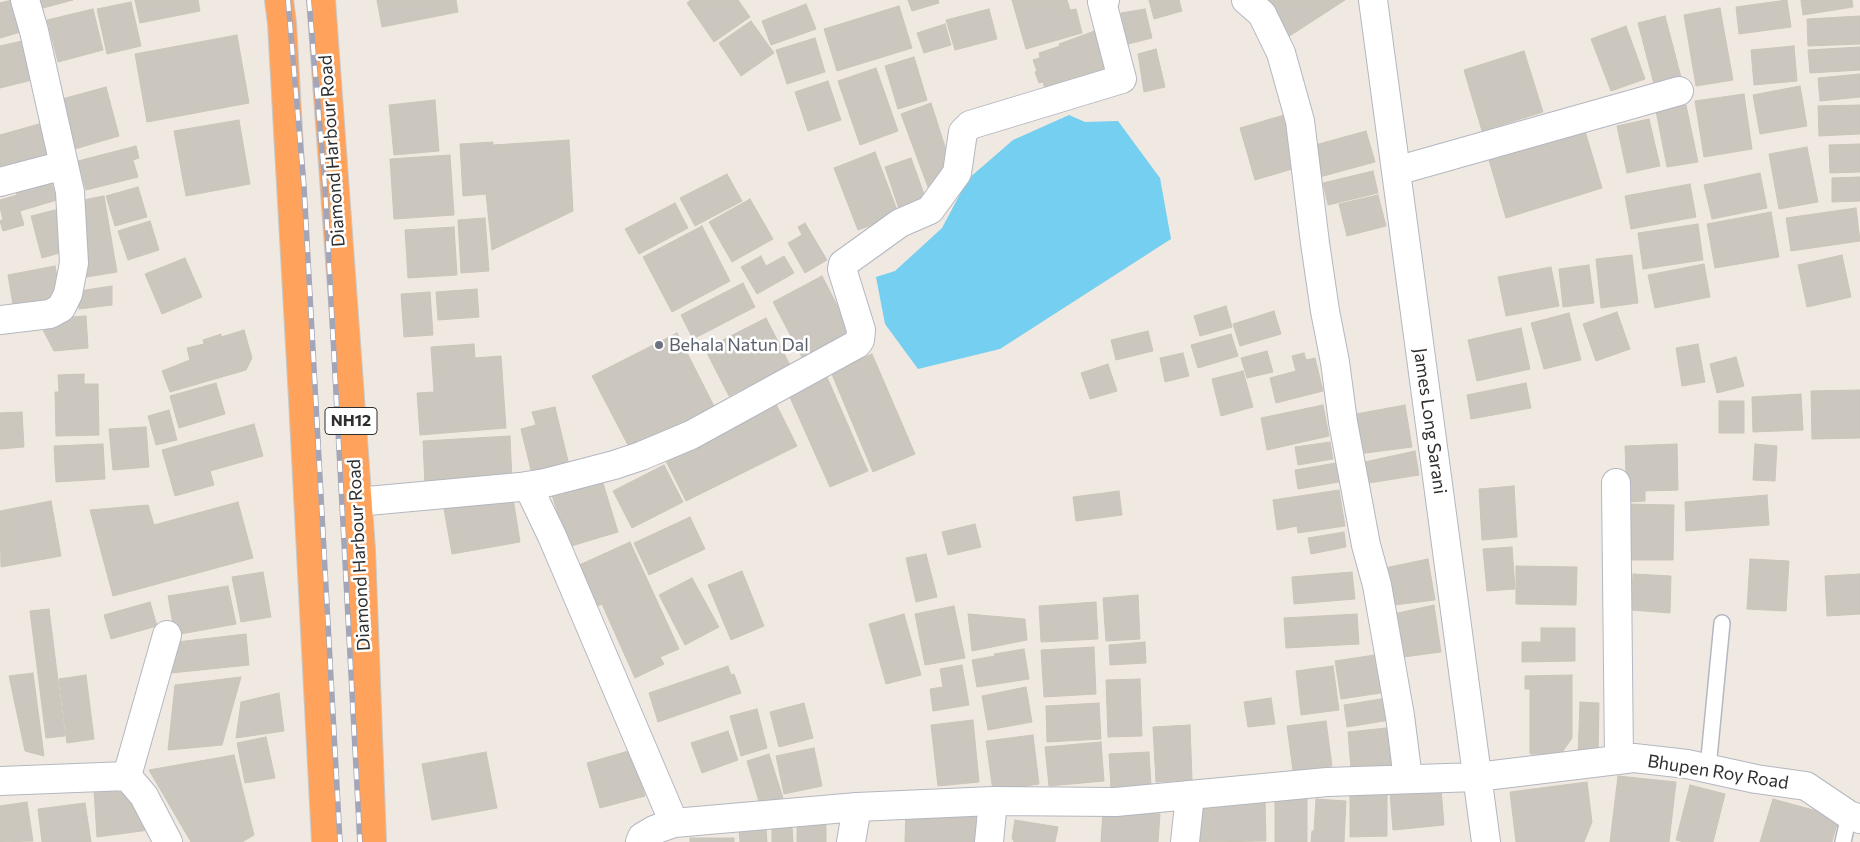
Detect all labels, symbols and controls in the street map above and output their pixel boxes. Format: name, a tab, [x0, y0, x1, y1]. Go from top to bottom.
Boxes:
street label: Diamond Harbour Road	[315, 54, 349, 248]
place label: Behala Natun Dal	[669, 334, 809, 356]
marker: Behala Natun Dal	[653, 339, 665, 351]
street label: James Long Sarani	[1409, 347, 1451, 495]
road number: NH12	[325, 408, 377, 434]
street label: Diamond Harbour Road	[343, 458, 375, 652]
street label: Bhupen Roy Road	[1646, 750, 1790, 794]

